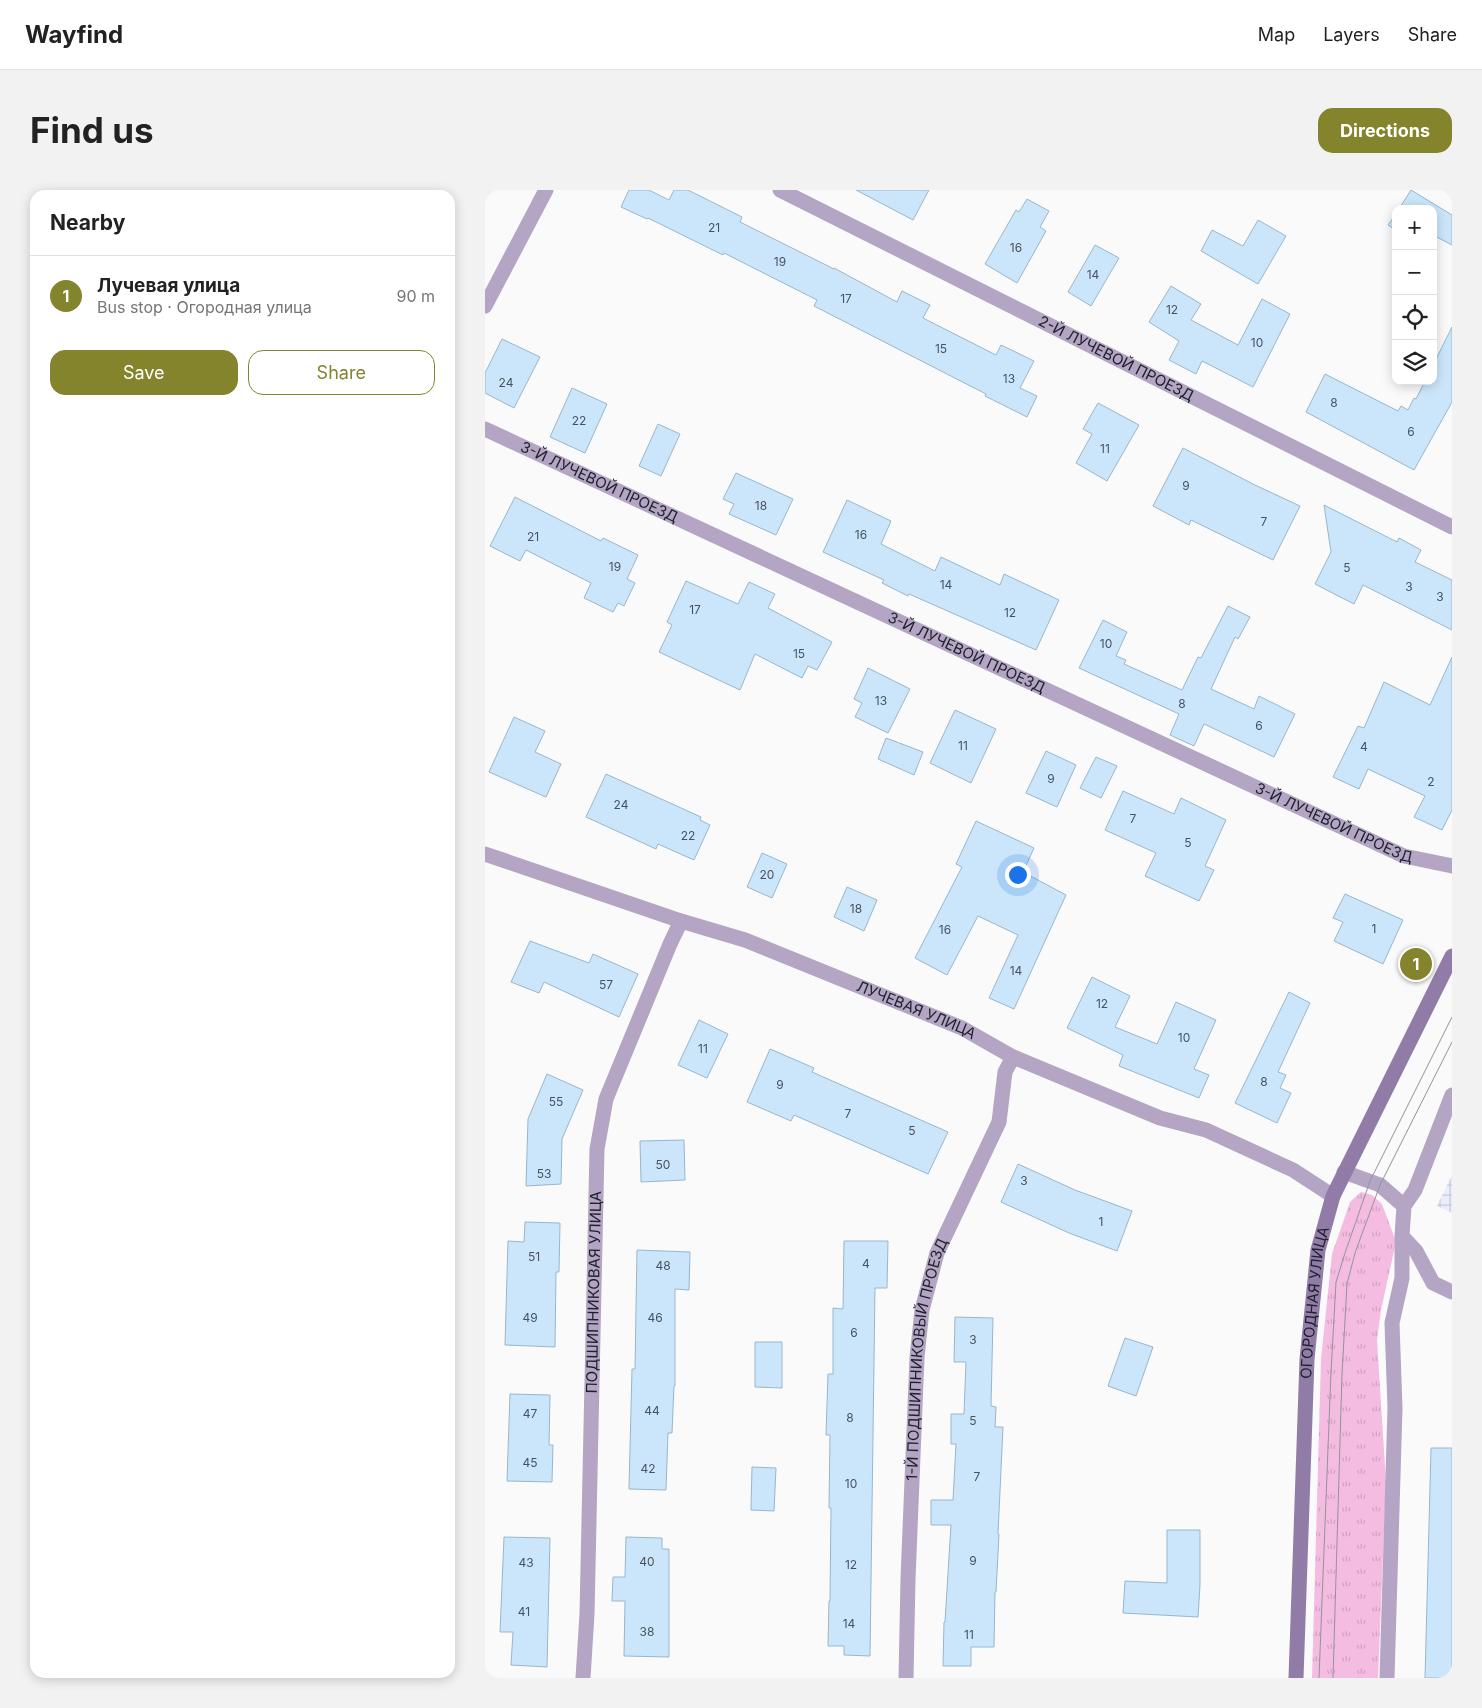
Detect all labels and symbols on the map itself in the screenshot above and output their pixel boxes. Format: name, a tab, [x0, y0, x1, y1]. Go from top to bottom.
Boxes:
house number: 21	[708, 220, 720, 235]
house number: 16	[1010, 240, 1022, 255]
house number: 19	[774, 254, 786, 269]
house number: 14	[1087, 267, 1100, 282]
house number: 17	[840, 291, 852, 306]
house number: 12	[1166, 302, 1178, 317]
street label: 2-Й ЛУЧЕВОЙ ПРОЕЗД	[1035, 311, 1197, 405]
house number: 10	[1251, 335, 1263, 350]
house number: 15	[935, 341, 947, 356]
house number: 13	[1003, 371, 1015, 386]
house number: 24	[499, 375, 514, 390]
house number: 8	[1330, 395, 1338, 410]
house number: 22	[572, 413, 586, 428]
house number: 6	[1407, 424, 1415, 439]
street label: 3-Й ЛУЧЕВОЙ ПРОЕЗД	[518, 437, 681, 526]
house number: 11	[1100, 441, 1110, 456]
house number: 9	[1182, 478, 1190, 493]
house number: 18	[755, 498, 767, 513]
house number: 7	[1261, 514, 1268, 529]
house number: 16	[855, 527, 867, 542]
house number: 21	[527, 529, 539, 544]
house number: 19	[609, 559, 621, 574]
house number: 5	[1343, 560, 1351, 575]
house number: 14	[940, 577, 953, 592]
house number: 3	[1405, 579, 1413, 594]
house number: 3	[1436, 589, 1444, 604]
house number: 17	[689, 602, 701, 617]
house number: 12	[1004, 605, 1016, 620]
street label: 3-Й ЛУЧЕВОЙ ПРОЕЗД	[885, 608, 1049, 697]
house number: 10	[1100, 636, 1112, 651]
house number: 15	[793, 646, 805, 661]
house number: 13	[875, 693, 887, 708]
house number: 8	[1178, 696, 1186, 711]
house number: 6	[1255, 718, 1263, 733]
house number: 11	[958, 738, 968, 753]
house number: 4	[1360, 739, 1368, 754]
house number: 9	[1047, 771, 1055, 786]
house number: 2	[1427, 774, 1435, 789]
street label: 3-Й ЛУЧЕВОЙ ПРОЕЗД	[1252, 778, 1414, 867]
house number: 24	[614, 797, 629, 812]
house number: 7	[1130, 811, 1137, 826]
house number: 22	[681, 828, 695, 843]
house number: 5	[1184, 835, 1192, 850]
your location	[1005, 862, 1031, 888]
house number: 20	[760, 867, 774, 882]
house number: 18	[850, 901, 862, 916]
house number: 1	[1372, 921, 1376, 936]
house number: 16	[939, 922, 951, 937]
pin: 1	[1400, 945, 1432, 983]
house number: 14	[1010, 963, 1023, 978]
street label: ЛУЧЕВАЯ УЛИЦА	[854, 976, 980, 1043]
house number: 57	[599, 977, 613, 992]
house number: 12	[1096, 996, 1108, 1011]
house number: 10	[1178, 1030, 1190, 1045]
house number: 11	[698, 1041, 708, 1056]
house number: 8	[1260, 1074, 1268, 1089]
house number: 9	[776, 1077, 784, 1092]
house number: 55	[549, 1094, 563, 1109]
house number: 7	[845, 1106, 852, 1121]
house number: 5	[908, 1123, 916, 1138]
house number: 50	[656, 1157, 670, 1172]
house number: 53	[537, 1166, 551, 1181]
house number: 3	[1020, 1173, 1028, 1188]
street label: ПОДШИПНИКОВАЯ УЛИЦА	[582, 1191, 605, 1394]
house number: 1	[1099, 1214, 1103, 1229]
street label: ОГОРОДНАЯ УЛИЦА	[1296, 1224, 1333, 1379]
street label: 1-Й ПОДШИПНИКОВЫЙ ПРОЕЗД	[902, 1235, 952, 1481]
house number: 51	[528, 1249, 540, 1264]
house number: 4	[862, 1256, 870, 1271]
house number: 48	[655, 1258, 671, 1273]
house number: 49	[522, 1310, 538, 1325]
house number: 46	[647, 1310, 663, 1325]
house number: 6	[850, 1325, 858, 1340]
house number: 3	[969, 1332, 977, 1347]
house number: 44	[644, 1403, 660, 1418]
house number: 47	[523, 1406, 537, 1421]
house number: 8	[846, 1410, 854, 1425]
house number: 5	[969, 1413, 977, 1428]
house number: 45	[522, 1455, 538, 1470]
house number: 42	[640, 1461, 656, 1476]
house number: 7	[974, 1469, 981, 1484]
house number: 10	[845, 1476, 857, 1491]
house number: 9	[969, 1553, 977, 1568]
house number: 40	[639, 1554, 655, 1569]
house number: 43	[518, 1555, 534, 1570]
house number: 12	[845, 1557, 857, 1572]
house number: 41	[518, 1604, 530, 1619]
house number: 14	[843, 1616, 856, 1631]
house number: 38	[640, 1624, 654, 1639]
house number: 11	[964, 1627, 974, 1642]

